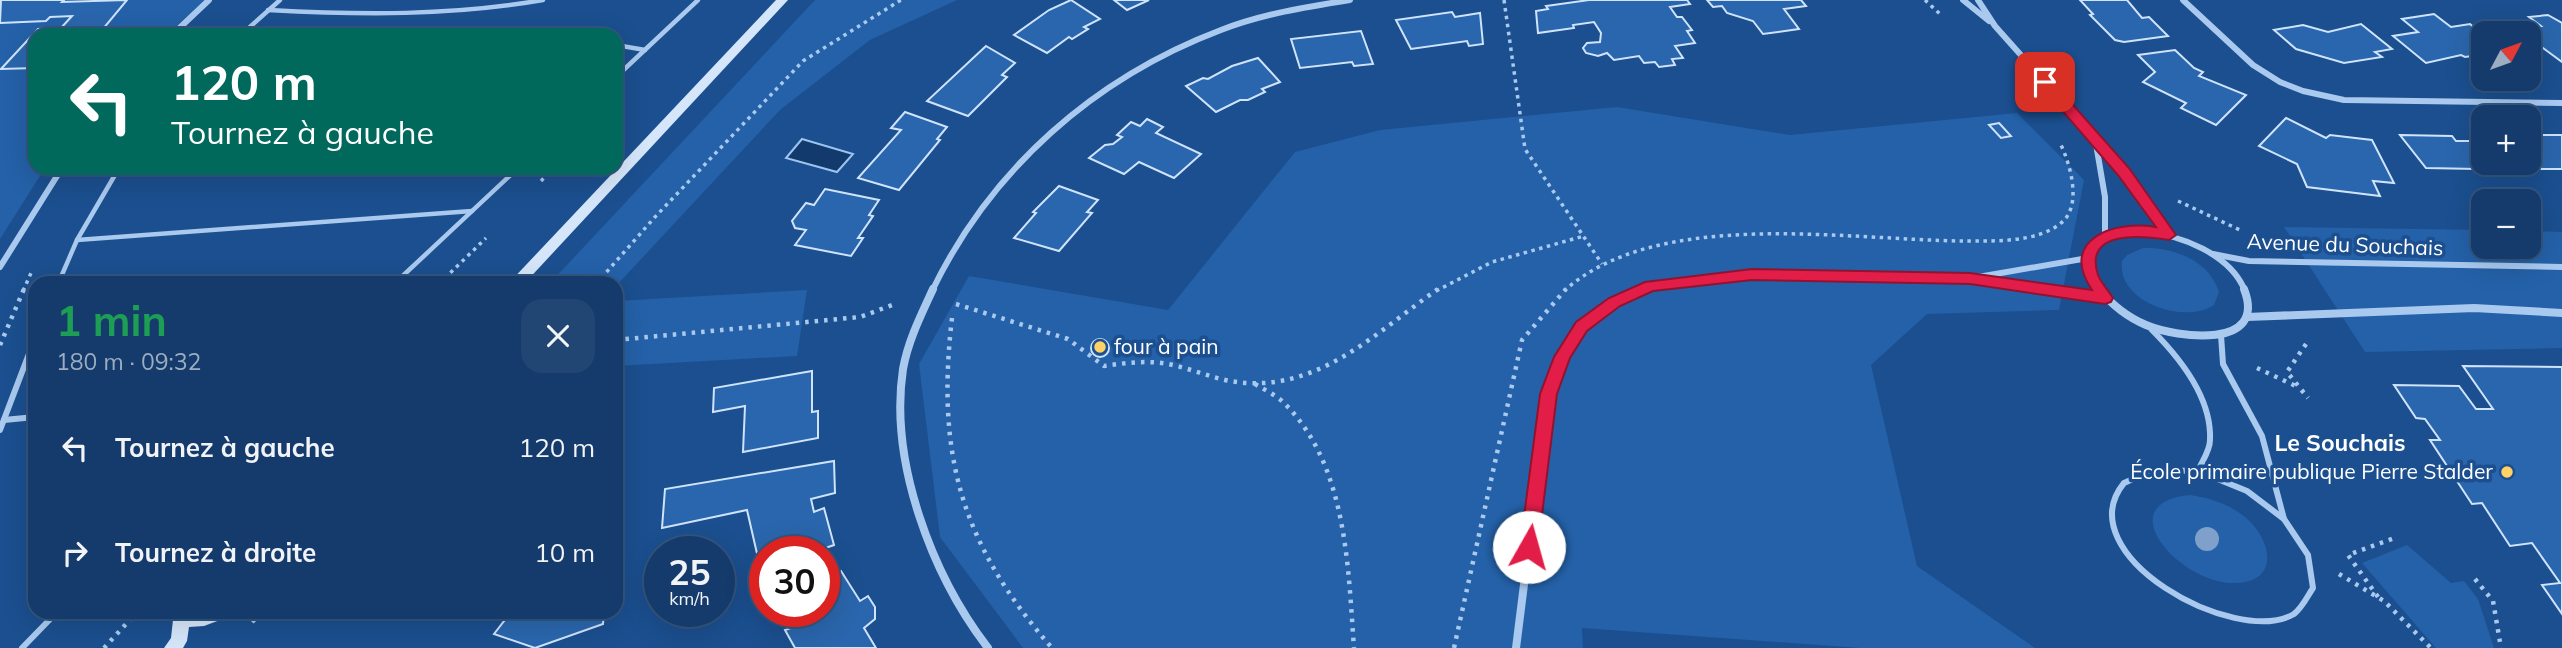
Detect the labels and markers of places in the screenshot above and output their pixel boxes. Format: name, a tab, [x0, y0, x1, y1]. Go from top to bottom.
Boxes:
pin	[2015, 52, 2075, 112]
place label: four à pain	[1114, 333, 1219, 359]
marker: four à pain	[1092, 339, 1108, 355]
place label: École primaire publique Pierre Stalder	[2130, 458, 2493, 484]
marker: École primaire publique Pierre Stalder	[2499, 464, 2515, 480]

